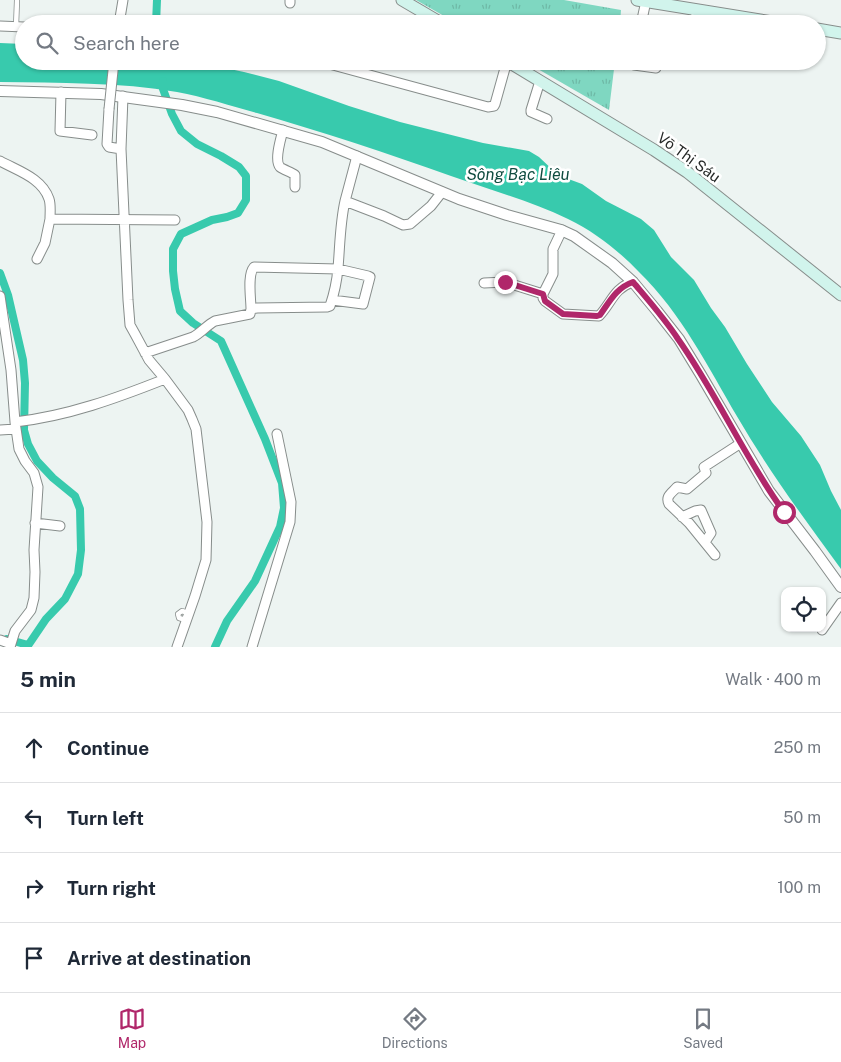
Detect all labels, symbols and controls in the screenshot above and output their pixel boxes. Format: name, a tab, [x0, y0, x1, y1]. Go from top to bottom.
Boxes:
search box	[15, 15, 826, 70]
icon: search	[33, 29, 61, 57]
text: Search here	[73, 32, 180, 54]
street label: Võ Thị Sáu	[654, 129, 724, 185]
water label: Sông Bạc Liêu	[466, 165, 570, 184]
route end	[494, 271, 517, 294]
route start	[773, 501, 796, 524]
map controls	[781, 587, 826, 632]
button: locate	[781, 587, 826, 632]
text: 5 min	[20, 667, 76, 692]
text: Walk · 400 m	[725, 670, 821, 689]
icon: ahead	[20, 734, 48, 762]
text: Continue	[67, 737, 149, 759]
text: 250 m	[774, 738, 821, 757]
icon: left	[20, 804, 48, 832]
text: Turn left	[67, 807, 144, 829]
text: 50 m	[783, 808, 821, 827]
icon: right	[20, 874, 48, 902]
text: Turn right	[67, 877, 156, 899]
text: 100 m	[777, 878, 821, 897]
icon: arrive	[20, 944, 48, 972]
text: Arrive at destination	[67, 947, 251, 969]
tab: Map	[118, 1005, 146, 1051]
tab: Directions	[382, 1005, 448, 1051]
tab: Saved	[683, 1005, 723, 1051]

